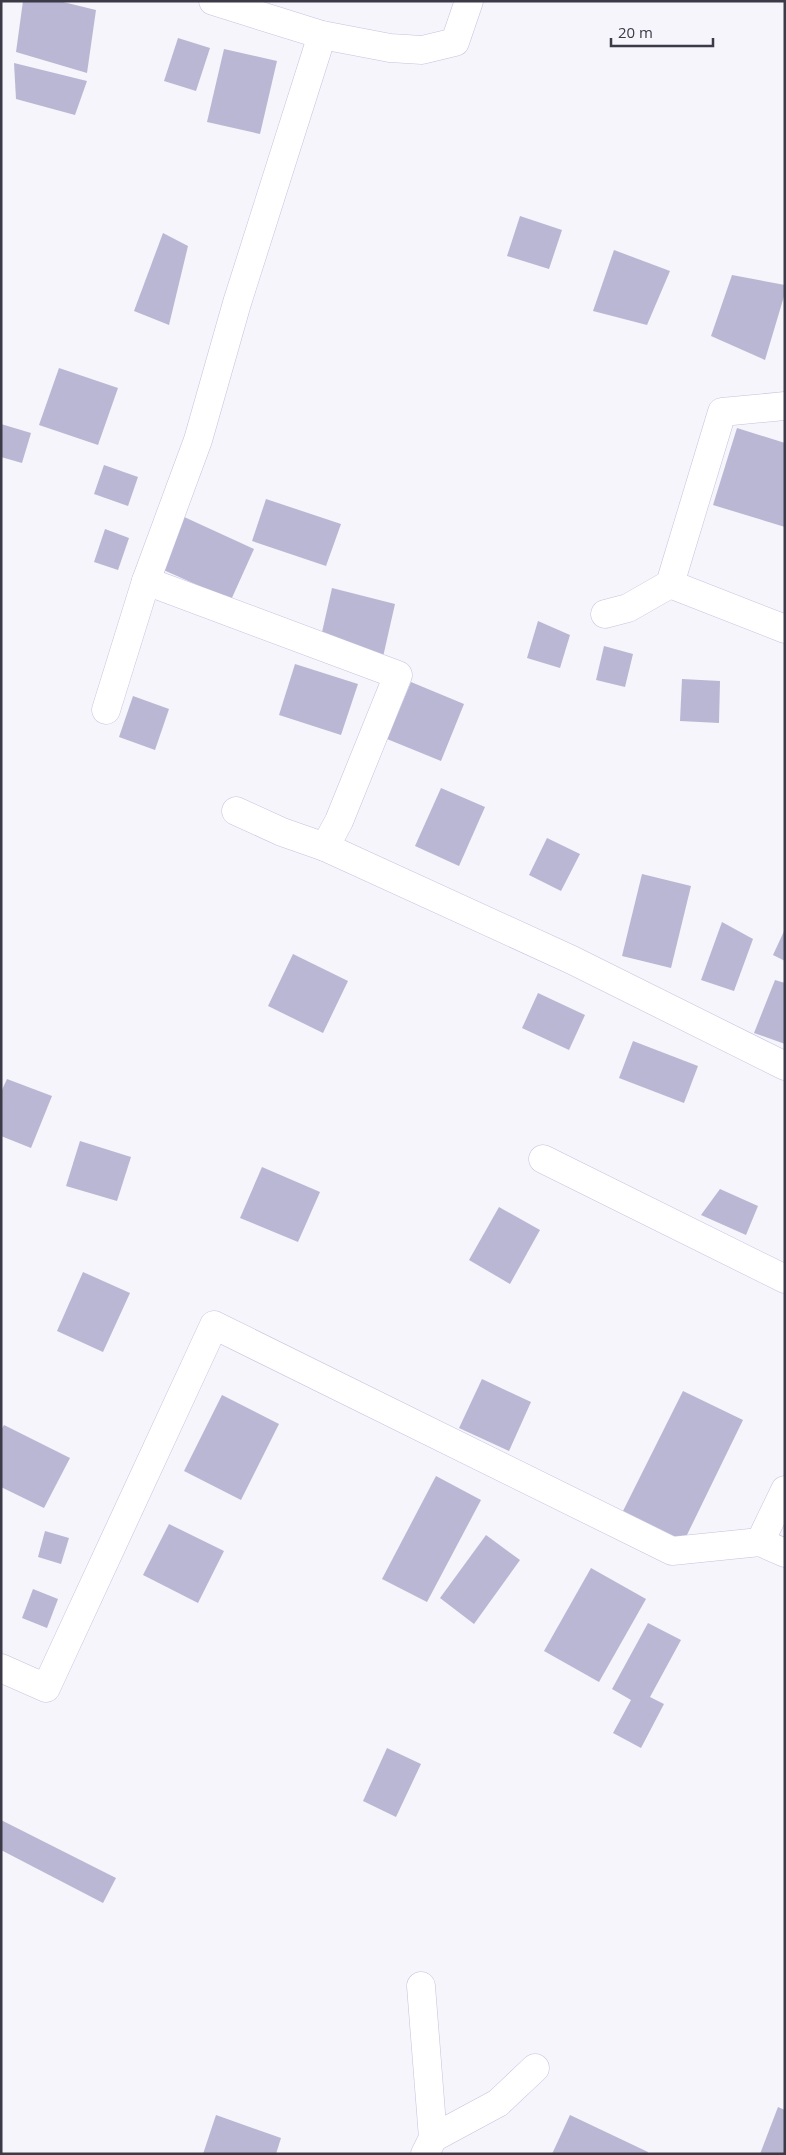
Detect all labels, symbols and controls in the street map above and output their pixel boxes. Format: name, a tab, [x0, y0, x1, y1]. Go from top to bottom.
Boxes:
scale bar	[611, 15, 714, 47]
text: 20 m	[618, 22, 653, 42]

